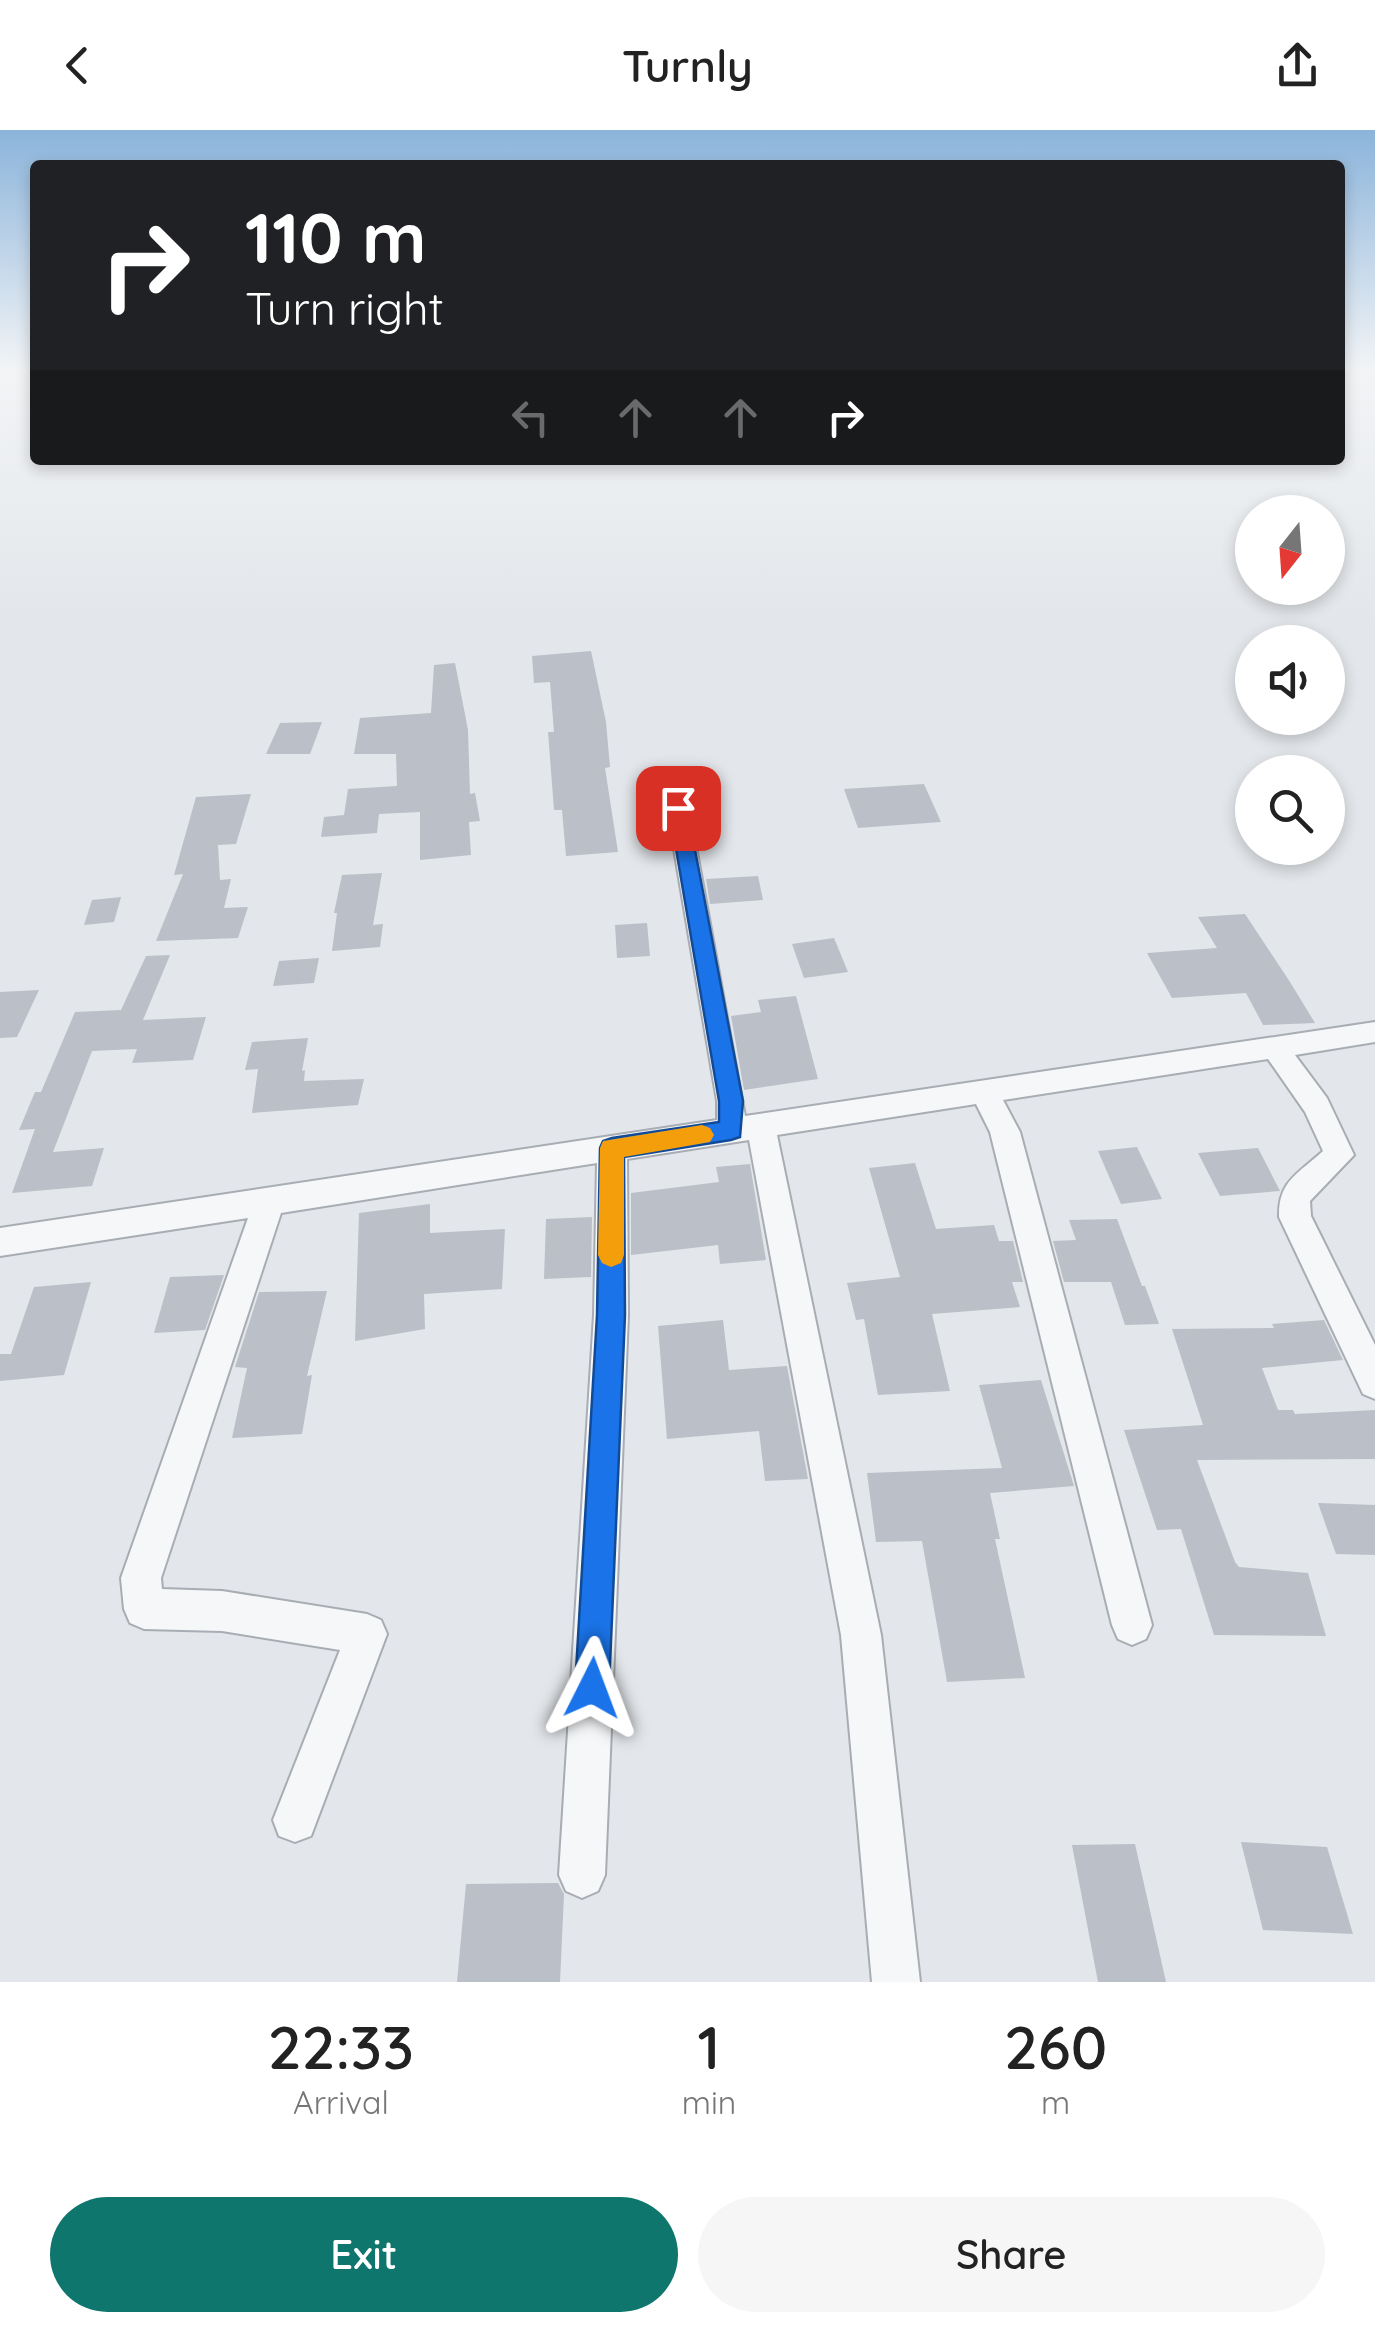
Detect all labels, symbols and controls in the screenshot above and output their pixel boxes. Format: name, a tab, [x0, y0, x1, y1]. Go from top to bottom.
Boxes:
text: Turnly	[622, 37, 753, 93]
icon: back	[50, 38, 105, 93]
icon: share	[1270, 38, 1325, 93]
text: 110 m	[245, 193, 427, 281]
icon: right	[80, 200, 210, 330]
text: Turn right	[245, 280, 444, 336]
icon: left	[503, 390, 558, 445]
icon: ahead	[608, 390, 663, 445]
icon: ahead	[713, 390, 768, 445]
icon: right	[818, 390, 873, 445]
north arrow	[1235, 495, 1345, 605]
map controls	[1235, 495, 1345, 865]
button: sound	[1235, 625, 1345, 735]
button: search	[1235, 755, 1345, 865]
pin	[636, 766, 721, 851]
icon: arrive	[651, 781, 706, 836]
position arrow	[540, 1636, 644, 1740]
text: 22:33	[268, 2009, 414, 2084]
text: 1	[698, 2009, 721, 2084]
text: 260	[1004, 2009, 1107, 2084]
text: Arrival	[293, 2082, 389, 2122]
text: min	[682, 2082, 736, 2122]
text: m	[1041, 2082, 1070, 2122]
button: Exit	[50, 2197, 678, 2312]
button: Share	[698, 2197, 1325, 2312]

